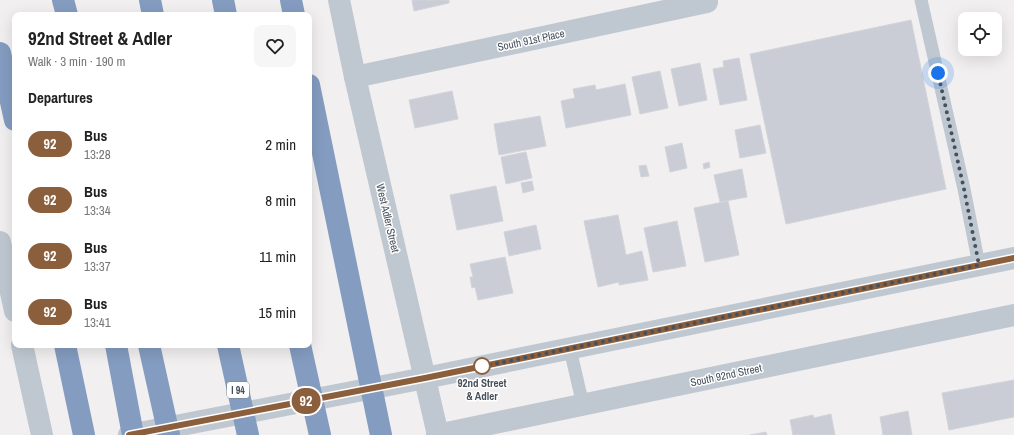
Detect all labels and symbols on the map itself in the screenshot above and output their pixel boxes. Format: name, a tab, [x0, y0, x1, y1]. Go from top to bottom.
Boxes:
street label: South 91st Place	[496, 26, 566, 54]
your location	[928, 63, 948, 83]
street label: West Adler Street	[373, 182, 403, 254]
marker: 92nd Street & Adler	[473, 357, 491, 375]
street label: South 92nd Street	[689, 360, 763, 389]
place label: 92nd Street & Adler	[457, 376, 507, 403]
road number: I 94	[227, 382, 249, 398]
line badge: 92	[288, 388, 324, 414]

